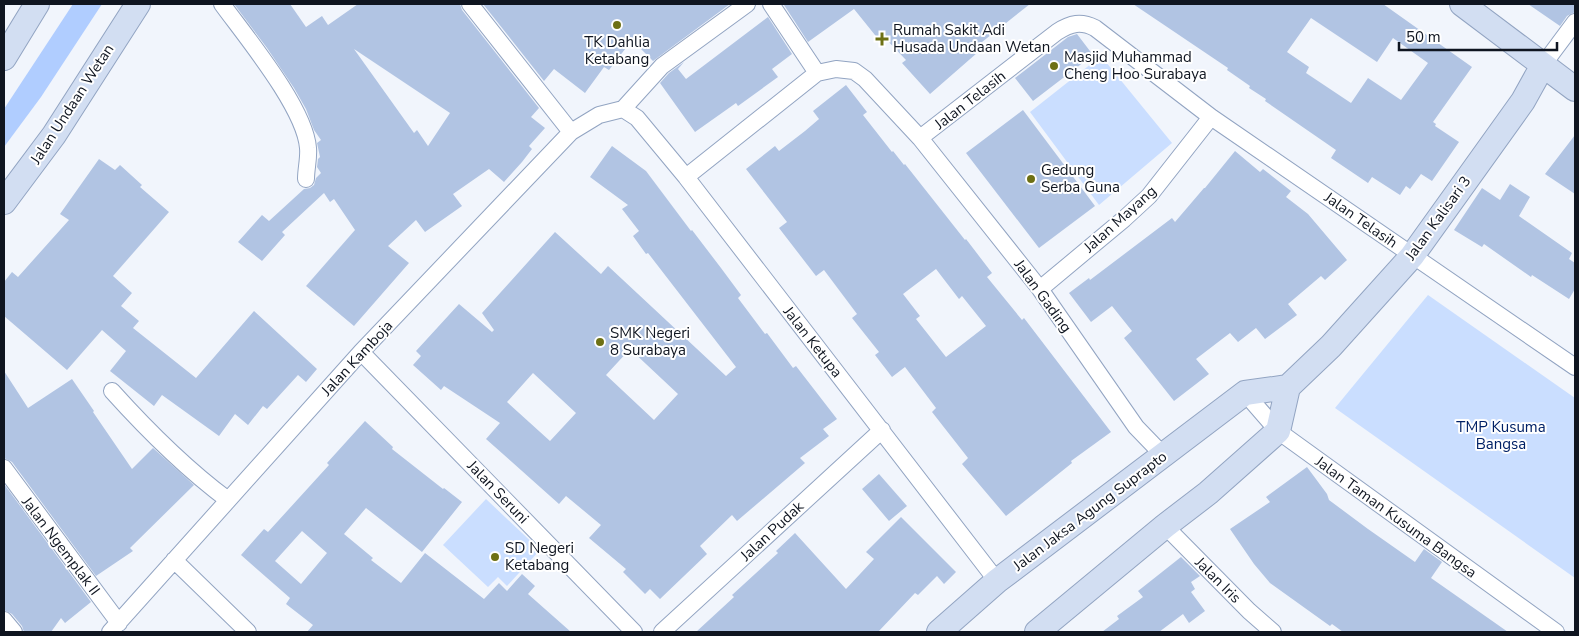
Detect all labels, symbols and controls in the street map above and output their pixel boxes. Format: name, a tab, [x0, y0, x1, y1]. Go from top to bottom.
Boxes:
marker: TK Dahlia Ketabang	[611, 19, 623, 31]
place label: Rumah Sakit Adi Husada Undaan Wetan	[893, 20, 1050, 57]
scale bar	[1399, 20, 1556, 52]
text: 50 m	[1406, 27, 1441, 47]
place label: TK Dahlia Ketabang	[584, 32, 650, 69]
marker: Rumah Sakit Adi Husada Undaan Wetan	[875, 32, 889, 46]
street label: Jalan Undaan Wetan	[25, 40, 118, 169]
place label: Masjid Muhammad Cheng Hoo Surabaya	[1064, 47, 1207, 84]
marker: Masjid Muhammad Cheng Hoo Surabaya	[1048, 60, 1060, 72]
street label: Jalan Telasih	[930, 66, 1010, 135]
place label: Gedung Serba Guna	[1041, 160, 1120, 197]
street label: Jalan Kalisari 3	[1400, 172, 1475, 265]
marker: Gedung Serba Guna	[1025, 173, 1037, 185]
street label: Jalan Mayang	[1079, 181, 1161, 258]
street label: Jalan Telasih	[1320, 187, 1402, 253]
street label: Jalan Gading	[1009, 255, 1076, 337]
street label: Jalan Ketupa	[778, 302, 847, 382]
street label: Jalan Kamboja	[316, 316, 397, 401]
place label: SMK Negeri 8 Surabaya	[610, 323, 690, 360]
marker: SMK Negeri 8 Surabaya	[594, 336, 606, 348]
park label: TMP Kusuma Bangsa	[1456, 417, 1546, 454]
street label: Jalan Jaksa Agung Suprapto	[1008, 446, 1171, 576]
street label: Jalan Taman Kusuma Bangsa	[1310, 451, 1481, 582]
street label: Jalan Seruni	[462, 455, 533, 528]
street label: Jalan Ngemplak II	[17, 492, 105, 599]
street label: Jalan Pudak	[735, 496, 808, 566]
place label: SD Negeri Ketabang	[505, 538, 574, 575]
marker: SD Negeri Ketabang	[489, 551, 501, 563]
street label: Jalan Iris	[1190, 552, 1245, 607]

